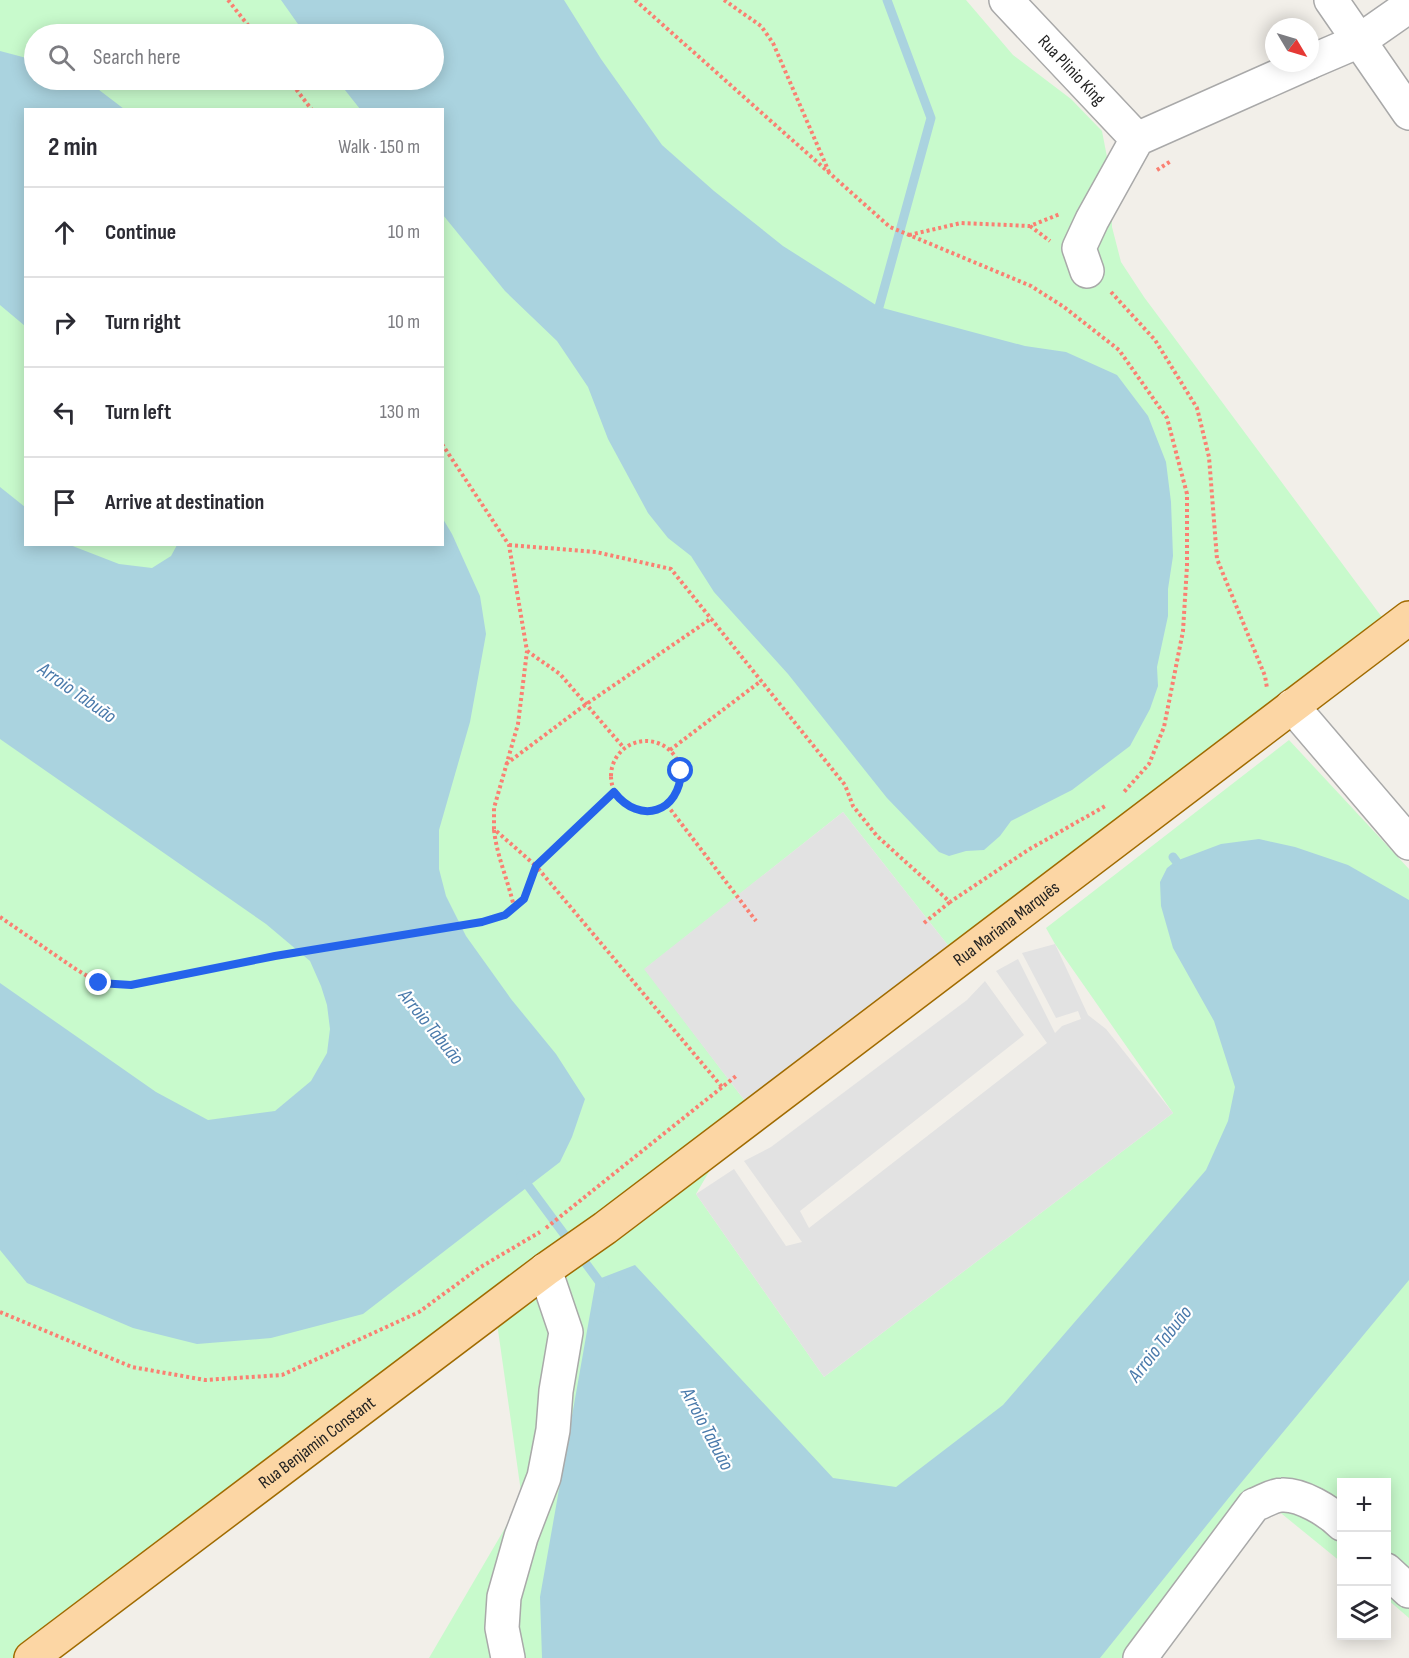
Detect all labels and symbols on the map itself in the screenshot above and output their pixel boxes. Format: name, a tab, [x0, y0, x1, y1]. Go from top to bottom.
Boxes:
north arrow	[1265, 18, 1319, 72]
street label: Rua Plinio King	[1034, 31, 1110, 109]
water label: Arroio Tabuão	[32, 657, 121, 729]
route start	[667, 757, 693, 783]
street label: Rua Mariana Marquês	[949, 877, 1063, 970]
route end	[85, 969, 111, 995]
water label: Arroio Tabuão	[393, 984, 469, 1070]
water label: Arroio Tabuão	[1122, 1301, 1197, 1388]
water label: Arroio Tabuão	[675, 1383, 739, 1474]
street label: Rua Benjamin Constant	[254, 1391, 379, 1493]

